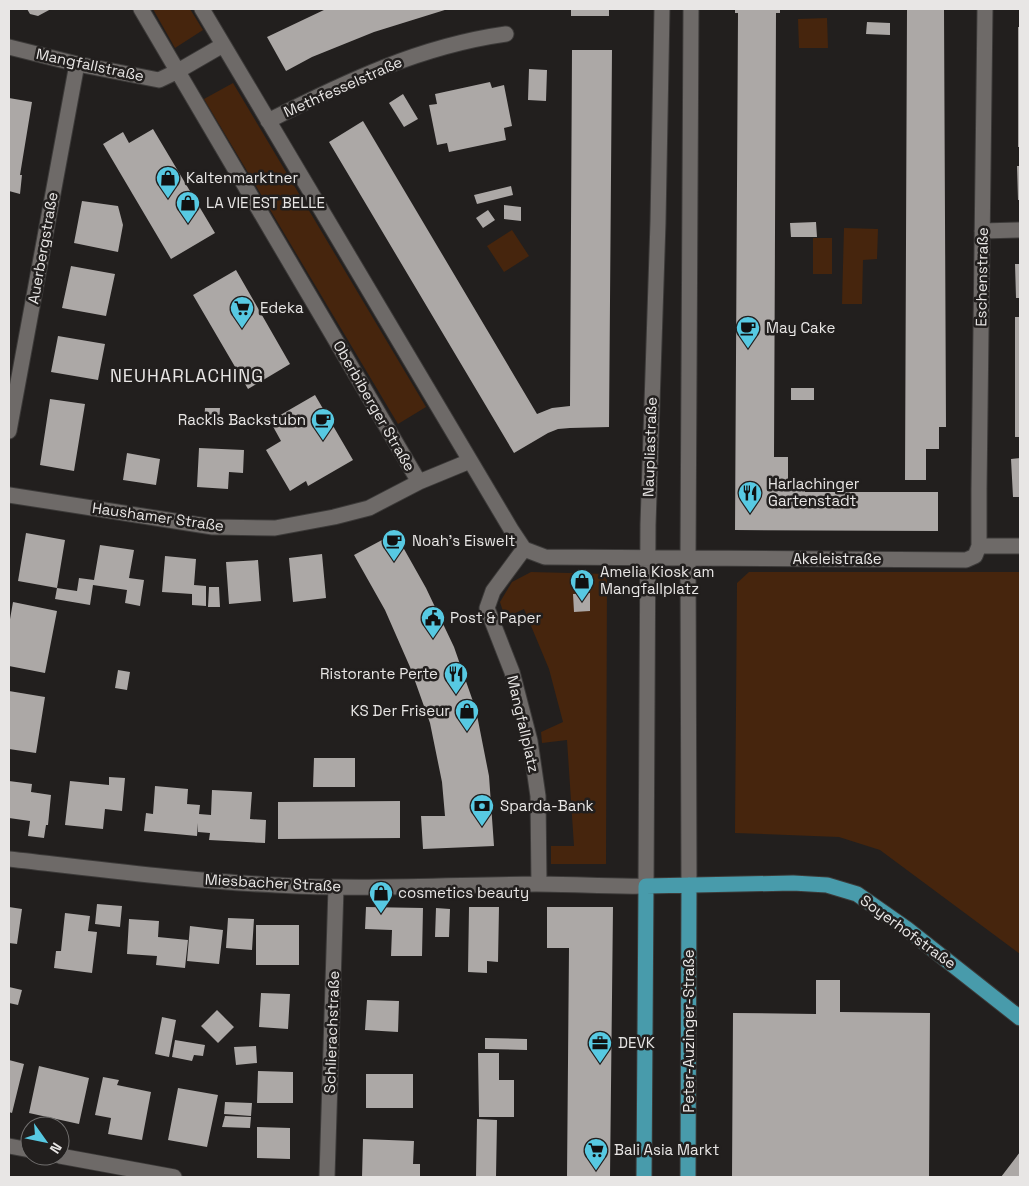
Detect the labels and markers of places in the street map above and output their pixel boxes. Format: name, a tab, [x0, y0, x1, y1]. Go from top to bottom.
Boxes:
shop icon: Kaltenmarktner	[155, 165, 181, 199]
place label: Kaltenmarktner	[186, 168, 298, 187]
shop icon: LA VIE EST BELLE	[175, 190, 201, 224]
place label: LA VIE EST BELLE	[206, 193, 325, 212]
supermarket icon: Edeka	[229, 295, 255, 329]
place label: Edeka	[260, 298, 304, 317]
cafe icon: May Cake	[735, 315, 761, 349]
place label: May Cake	[766, 318, 835, 337]
cafe icon: Rackls Backstubn	[310, 407, 336, 441]
place label: Rackls Backstubn	[178, 410, 306, 429]
place label: Harlachinger Gartenstadt	[768, 474, 860, 510]
restaurant icon: Harlachinger Gartenstadt	[737, 480, 763, 514]
cafe icon: Noah's Eiswelt	[381, 528, 407, 562]
place label: Noah's Eiswelt	[412, 531, 515, 550]
place label: Amelia Kiosk am Mangfallplatz	[600, 562, 715, 598]
shop icon: Amelia Kiosk am Mangfallplatz	[569, 568, 595, 602]
public building icon: Post & Paper	[420, 605, 446, 639]
place label: Post & Paper	[450, 608, 541, 627]
restaurant icon: Ristorante Perte	[443, 661, 469, 695]
place label: Ristorante Perte	[320, 664, 438, 683]
shop icon: KS Der Friseur	[454, 698, 480, 732]
place label: KS Der Friseur	[350, 701, 450, 720]
bank icon: Sparda-Bank	[469, 793, 495, 827]
place label: Sparda-Bank	[500, 796, 594, 815]
shop icon: cosmetics beauty	[368, 880, 394, 914]
place label: cosmetics beauty	[398, 883, 529, 902]
office icon: DEVK	[587, 1030, 613, 1064]
place label: DEVK	[618, 1033, 655, 1052]
supermarket icon: Bali Asia Markt	[583, 1137, 609, 1171]
place label: Bali Asia Markt	[614, 1140, 719, 1159]

